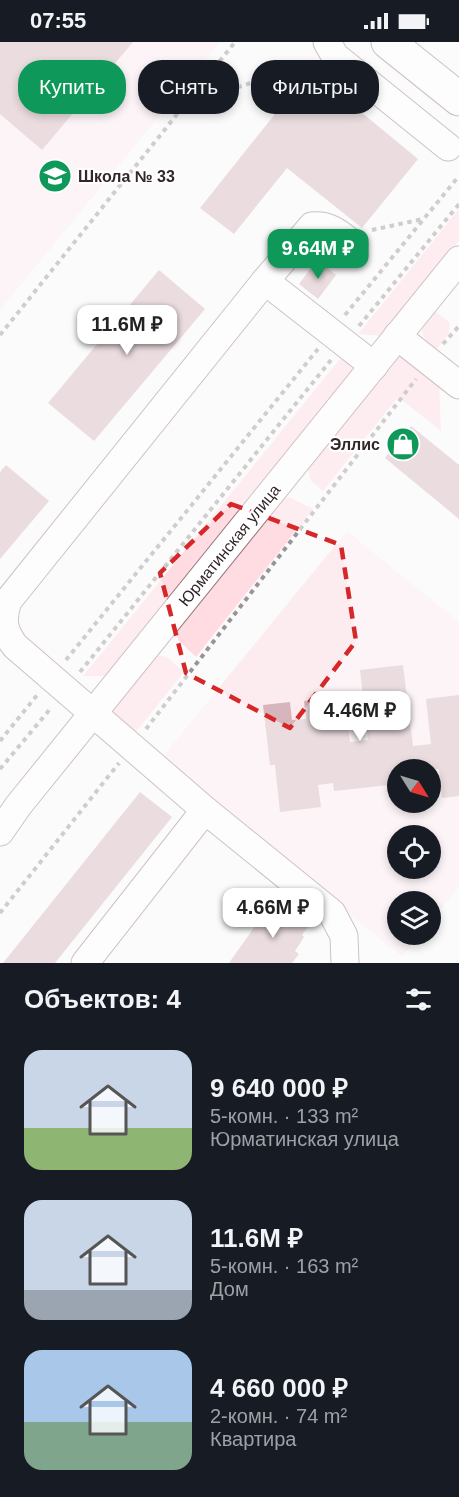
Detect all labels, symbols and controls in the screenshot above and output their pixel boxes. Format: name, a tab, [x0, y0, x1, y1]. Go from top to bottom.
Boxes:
text: 07:55	[30, 8, 86, 33]
chip: Купить	[18, 60, 126, 114]
chip: Снять	[138, 60, 239, 114]
chip: Фильтры	[251, 60, 379, 114]
school or university icon: Школа № 33	[37, 158, 73, 194]
place label: Школа № 33	[78, 168, 175, 185]
pin: 9.64M ₽	[263, 229, 373, 280]
text: 9.64M ₽	[282, 237, 354, 259]
pin: 11.6M ₽	[72, 305, 182, 356]
text: 11.6M ₽	[91, 313, 163, 335]
shop icon: Эллис	[385, 426, 421, 462]
place label: Эллис	[330, 436, 380, 453]
street label: Юрматинская улица	[175, 481, 284, 609]
pin: 4.46M ₽	[305, 691, 415, 742]
text: 4.46M ₽	[324, 699, 396, 721]
north arrow	[387, 759, 441, 813]
map controls	[387, 759, 441, 945]
button: locate	[387, 825, 441, 879]
pin: 4.66M ₽	[218, 888, 328, 939]
button: layers	[387, 891, 441, 945]
text: 4.66M ₽	[237, 896, 309, 918]
icon: filters	[402, 983, 435, 1016]
text: Объектов: 4	[24, 984, 181, 1014]
text: 9 640 000 ₽	[210, 1073, 348, 1103]
icon: home	[72, 1074, 144, 1146]
text: 5-комн. · 133 m²	[210, 1105, 358, 1127]
text: Юрматинская улица	[210, 1128, 399, 1150]
text: 11.6M ₽	[210, 1223, 303, 1253]
icon: home	[72, 1224, 144, 1296]
text: 5-комн. · 163 m²	[210, 1255, 358, 1277]
text: Дом	[210, 1278, 249, 1300]
text: 4 660 000 ₽	[210, 1373, 348, 1403]
icon: home	[72, 1374, 144, 1446]
text: 2-комн. · 74 m²	[210, 1405, 347, 1427]
text: Квартира	[210, 1428, 296, 1450]

